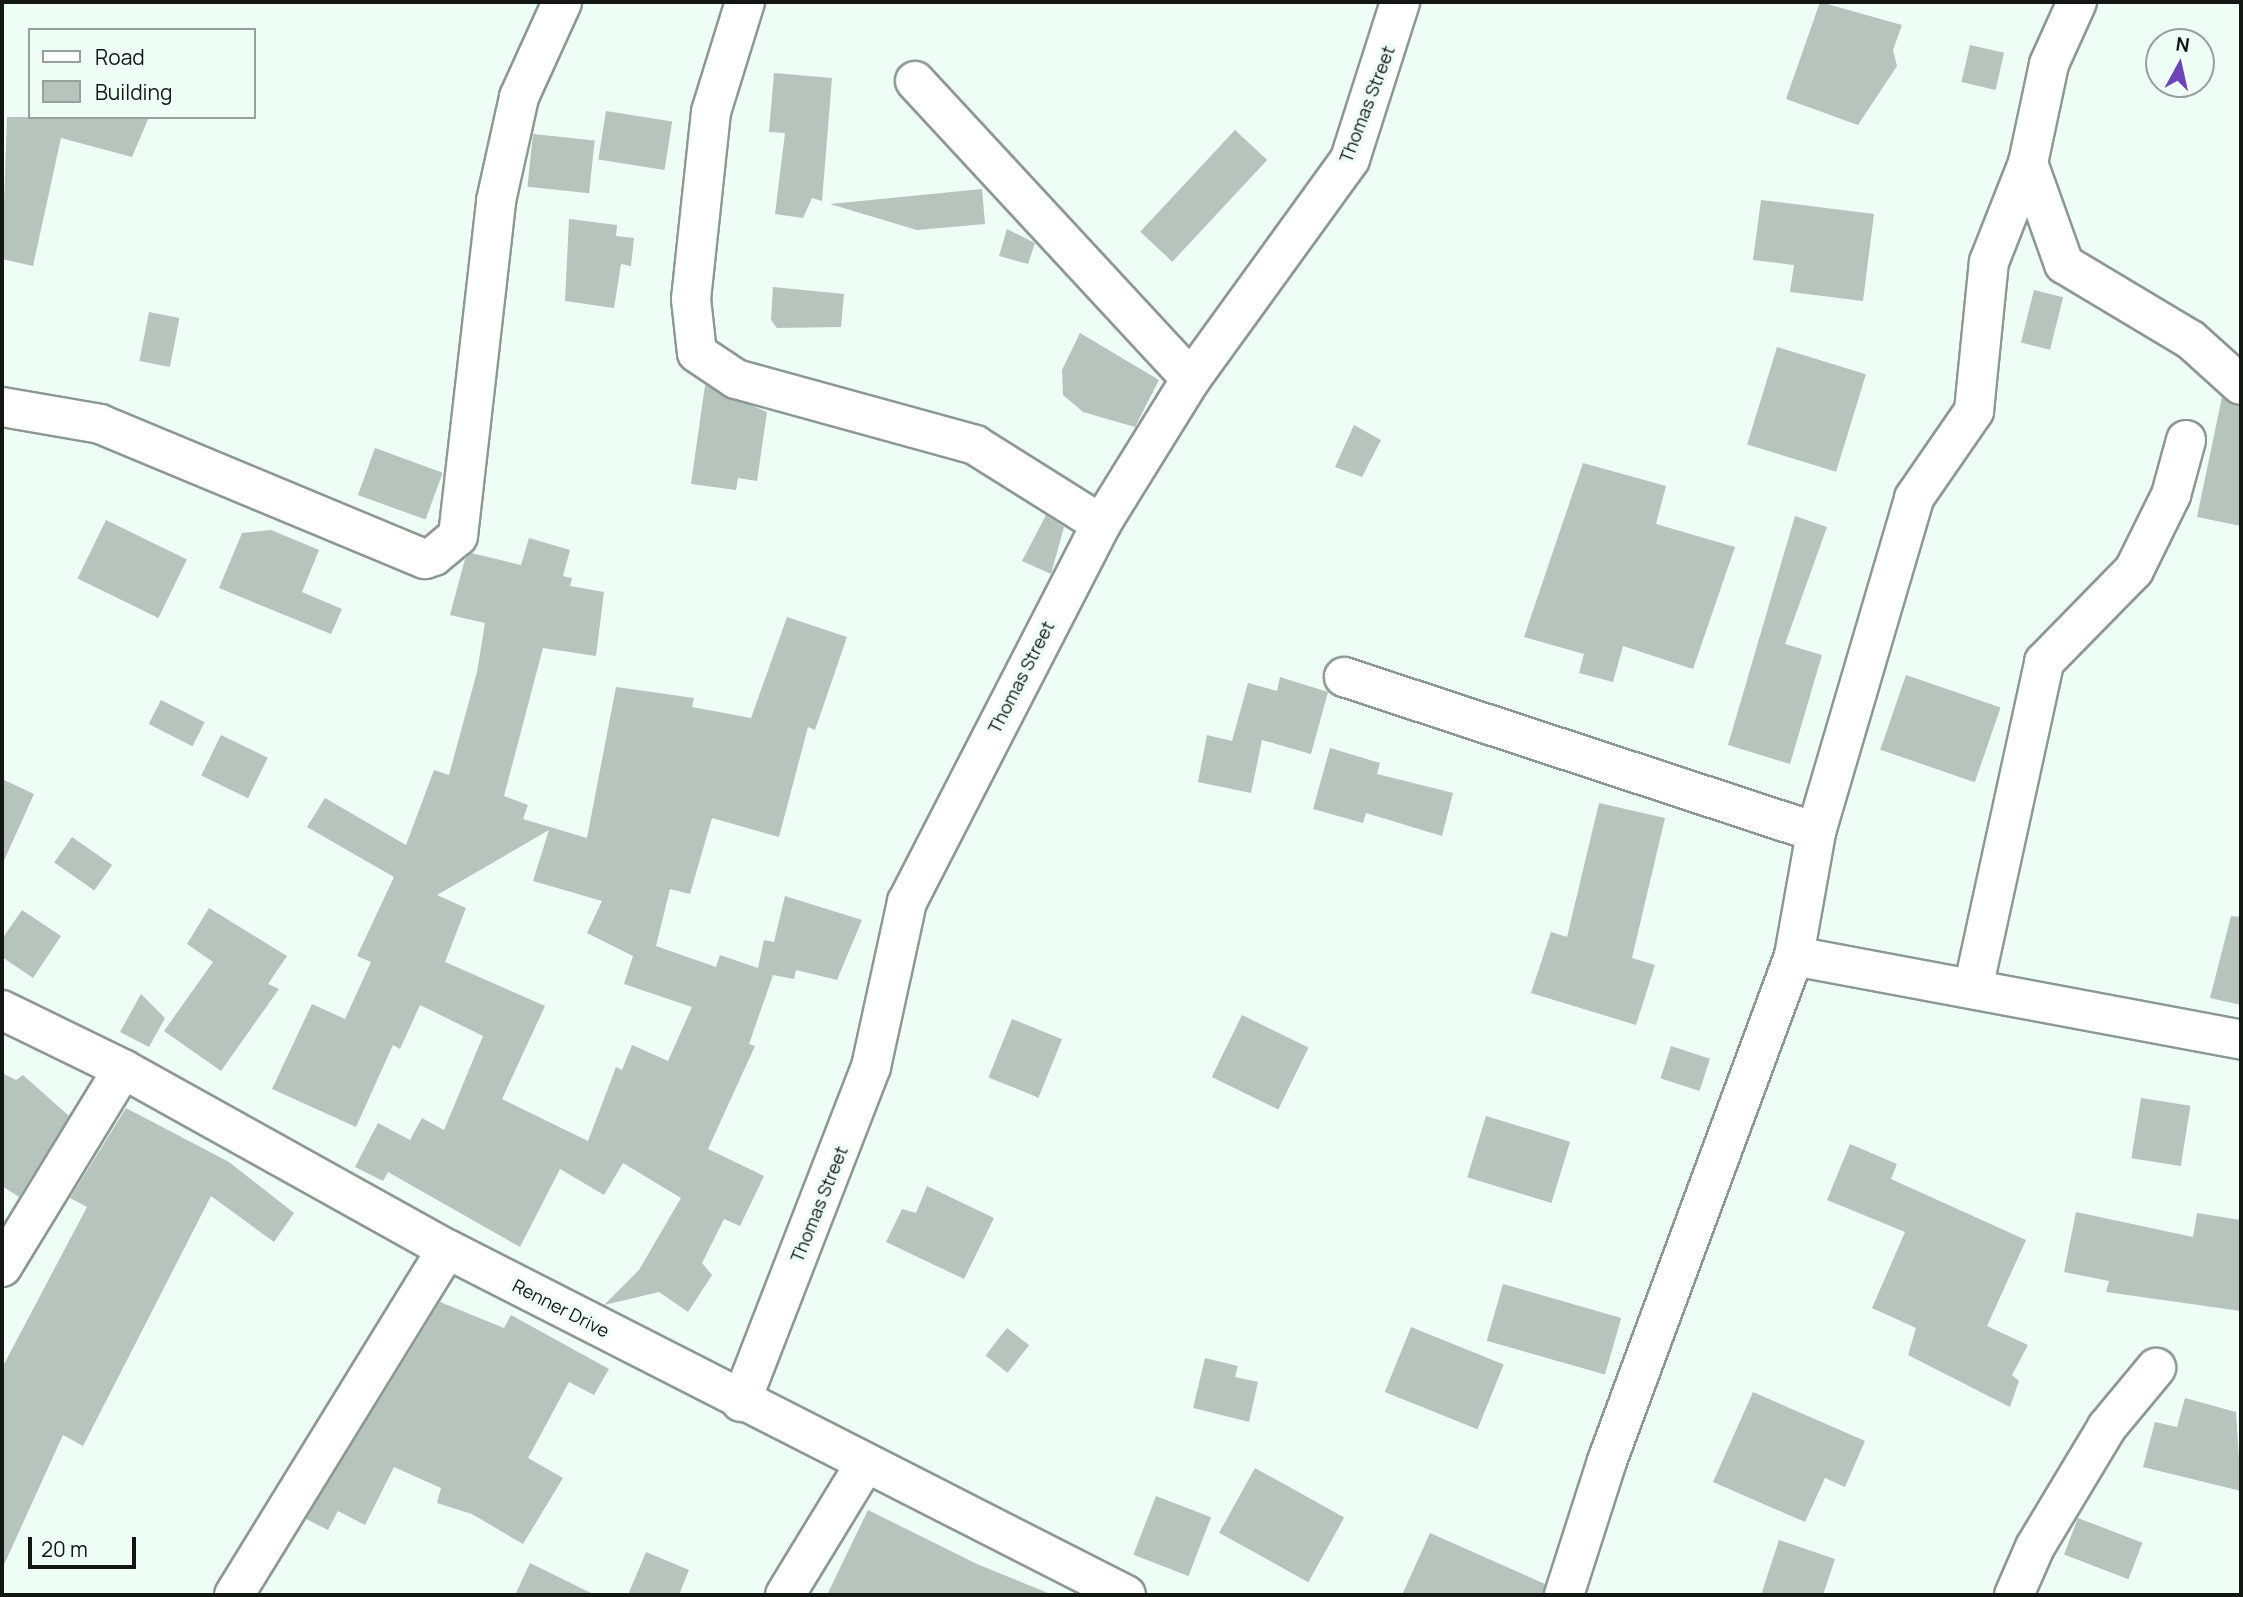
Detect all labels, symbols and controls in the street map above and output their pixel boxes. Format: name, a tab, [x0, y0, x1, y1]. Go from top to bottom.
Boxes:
legend	[28, 28, 256, 119]
north arrow	[2145, 28, 2215, 98]
text: N	[2174, 30, 2191, 58]
text: Road	[95, 43, 145, 71]
street label: Thomas Street	[1335, 43, 1399, 165]
text: Building	[95, 78, 172, 106]
street label: Thomas Street	[983, 617, 1059, 737]
street label: Thomas Street	[786, 1143, 852, 1265]
street label: Renner Drive	[509, 1274, 613, 1342]
scale bar	[32, 1524, 140, 1568]
text: 20 m	[41, 1535, 88, 1563]

